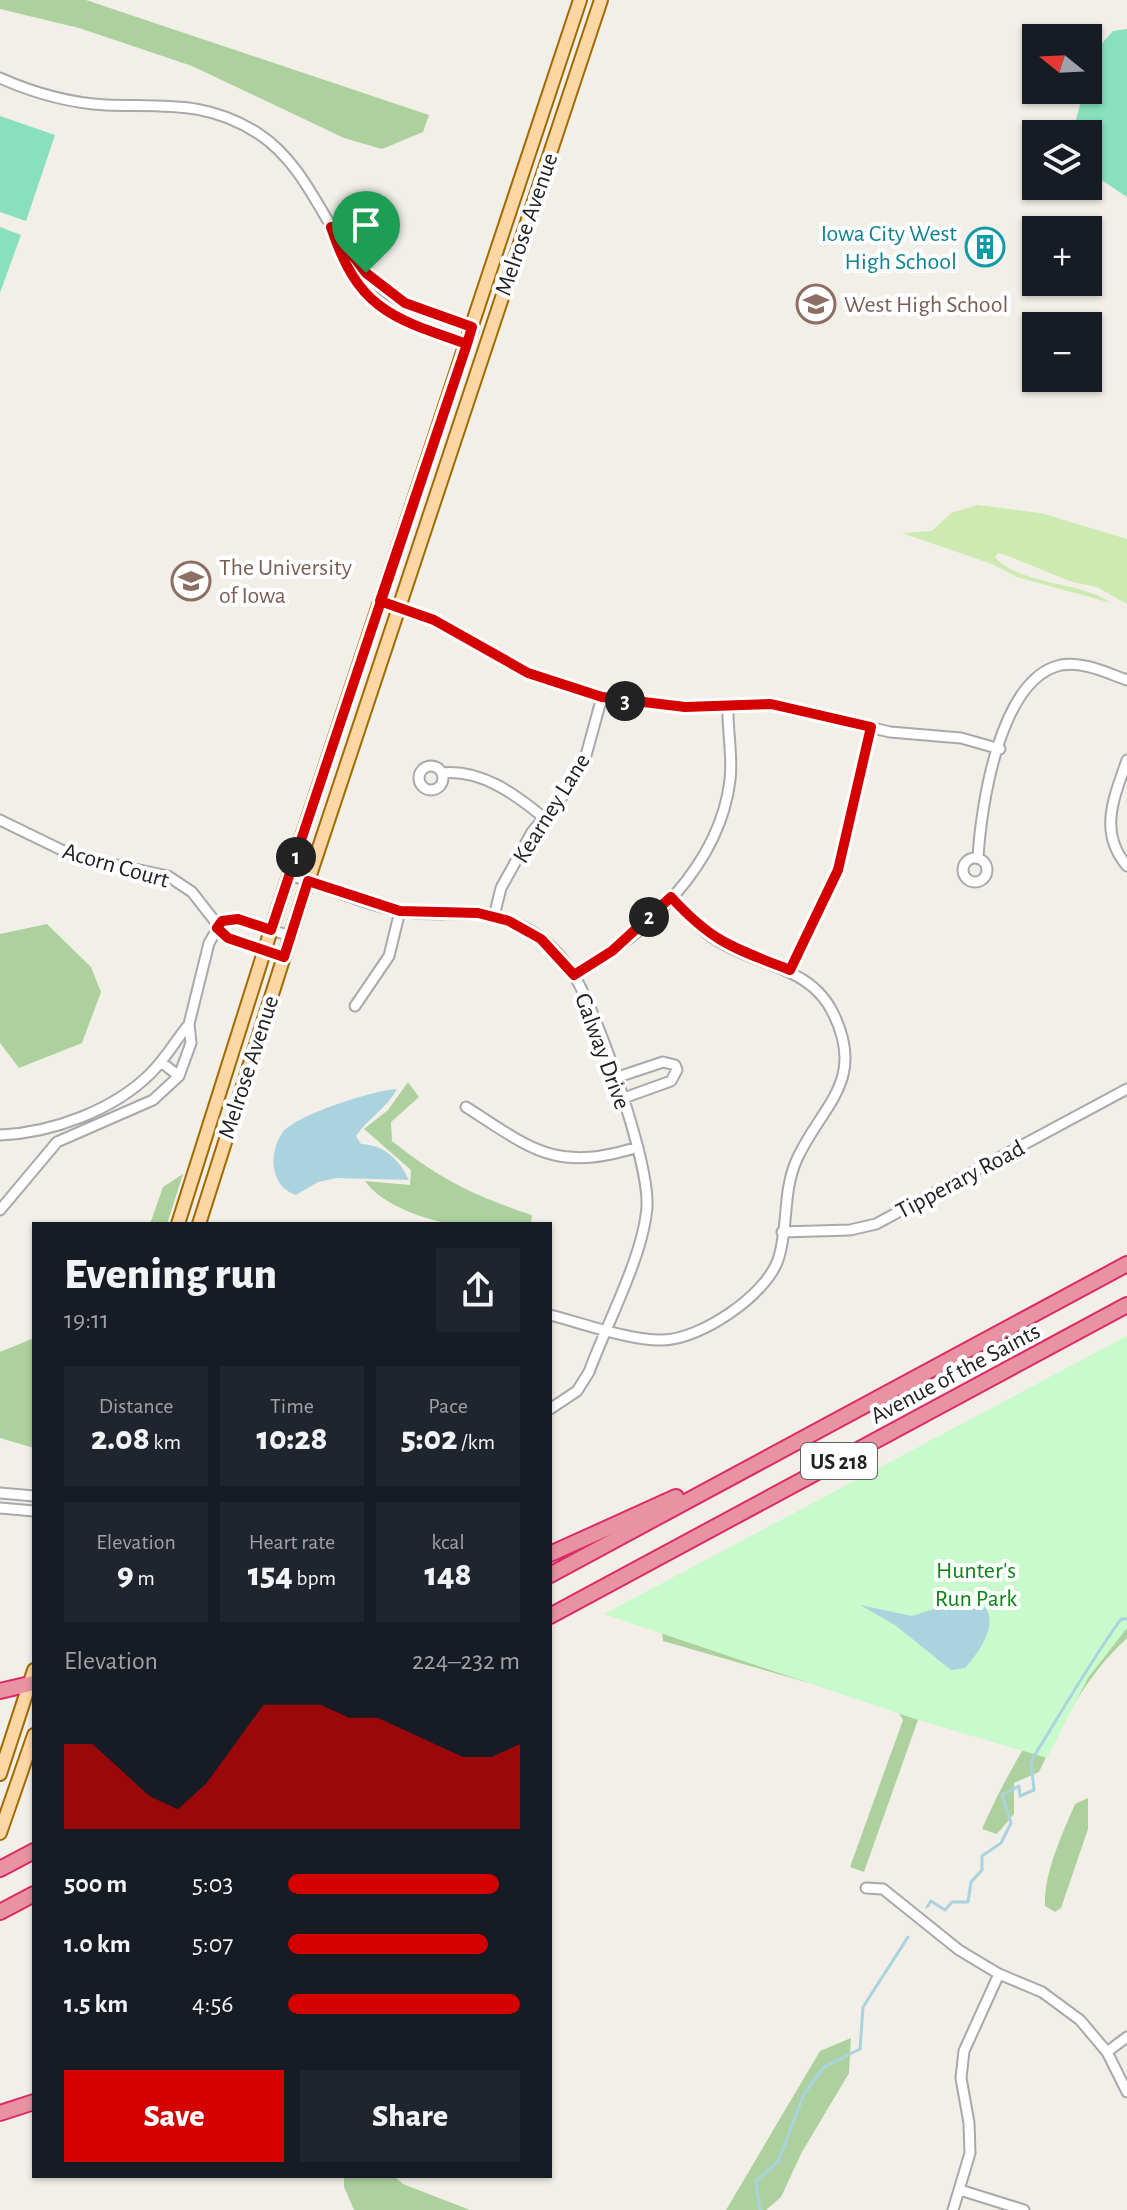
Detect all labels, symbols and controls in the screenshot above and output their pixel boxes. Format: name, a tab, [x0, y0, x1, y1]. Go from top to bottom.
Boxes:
north arrow	[1022, 24, 1102, 104]
map controls	[1022, 24, 1102, 392]
button: layers	[1022, 120, 1102, 200]
street label: Melrose Avenue	[491, 150, 563, 299]
pin	[332, 191, 400, 273]
icon: arrive	[344, 203, 388, 247]
button: +	[1022, 216, 1102, 296]
place label: Iowa City West High School	[821, 222, 957, 274]
building icon: Iowa City West High School	[964, 226, 1006, 268]
school or university icon: West High School	[795, 283, 837, 325]
place label: West High School	[844, 293, 1008, 317]
button: −	[1022, 312, 1102, 392]
place label: The University of Iowa	[219, 556, 352, 608]
school or university icon: The University of Iowa	[170, 560, 212, 602]
pin: 3	[605, 681, 645, 721]
text: 3	[620, 690, 630, 712]
street label: Kearney Lane	[509, 750, 595, 868]
pin: 1	[276, 837, 316, 877]
street label: Acorn Court	[60, 839, 172, 893]
text: 1	[292, 846, 300, 868]
pin: 2	[629, 897, 669, 937]
text: 2	[644, 906, 654, 928]
street label: Galway Drive	[570, 990, 634, 1113]
street label: Melrose Avenue	[215, 993, 283, 1142]
street label: Tipperary Road	[892, 1136, 1029, 1224]
button: share	[436, 1248, 520, 1332]
text: Evening run	[64, 1253, 277, 1297]
text: 19:11	[64, 1307, 109, 1333]
street label: Avenue of the Saints	[867, 1319, 1044, 1429]
text: Distance	[99, 1395, 173, 1417]
text: Time	[270, 1395, 314, 1417]
text: Pace	[428, 1395, 468, 1417]
text: 2.08	[91, 1422, 150, 1456]
text: 10:28	[256, 1422, 328, 1456]
text: 5:02	[401, 1422, 457, 1456]
text: km	[150, 1431, 181, 1453]
text: /km	[457, 1431, 495, 1453]
road number: US 218	[801, 1443, 877, 1479]
text: Elevation	[96, 1531, 176, 1553]
text: Heart rate	[249, 1531, 335, 1553]
text: kcal	[431, 1531, 465, 1553]
text: 9	[117, 1558, 134, 1592]
text: 154	[248, 1558, 293, 1592]
text: 148	[424, 1558, 472, 1592]
park label: Hunter's Run Park	[935, 1559, 1017, 1611]
text: m	[134, 1567, 155, 1589]
text: bpm	[293, 1567, 336, 1589]
text: Elevation	[64, 1648, 158, 1674]
text: 224–232 m	[412, 1648, 520, 1674]
text: 500 m	[64, 1871, 127, 1897]
text: 5:03	[192, 1871, 233, 1897]
text: 1.0 km	[64, 1931, 131, 1957]
text: 5:07	[192, 1931, 233, 1957]
text: 1.5 km	[64, 1991, 128, 2017]
text: 4:56	[192, 1991, 234, 2017]
button: Save	[64, 2070, 284, 2162]
button: Share	[300, 2070, 520, 2162]

